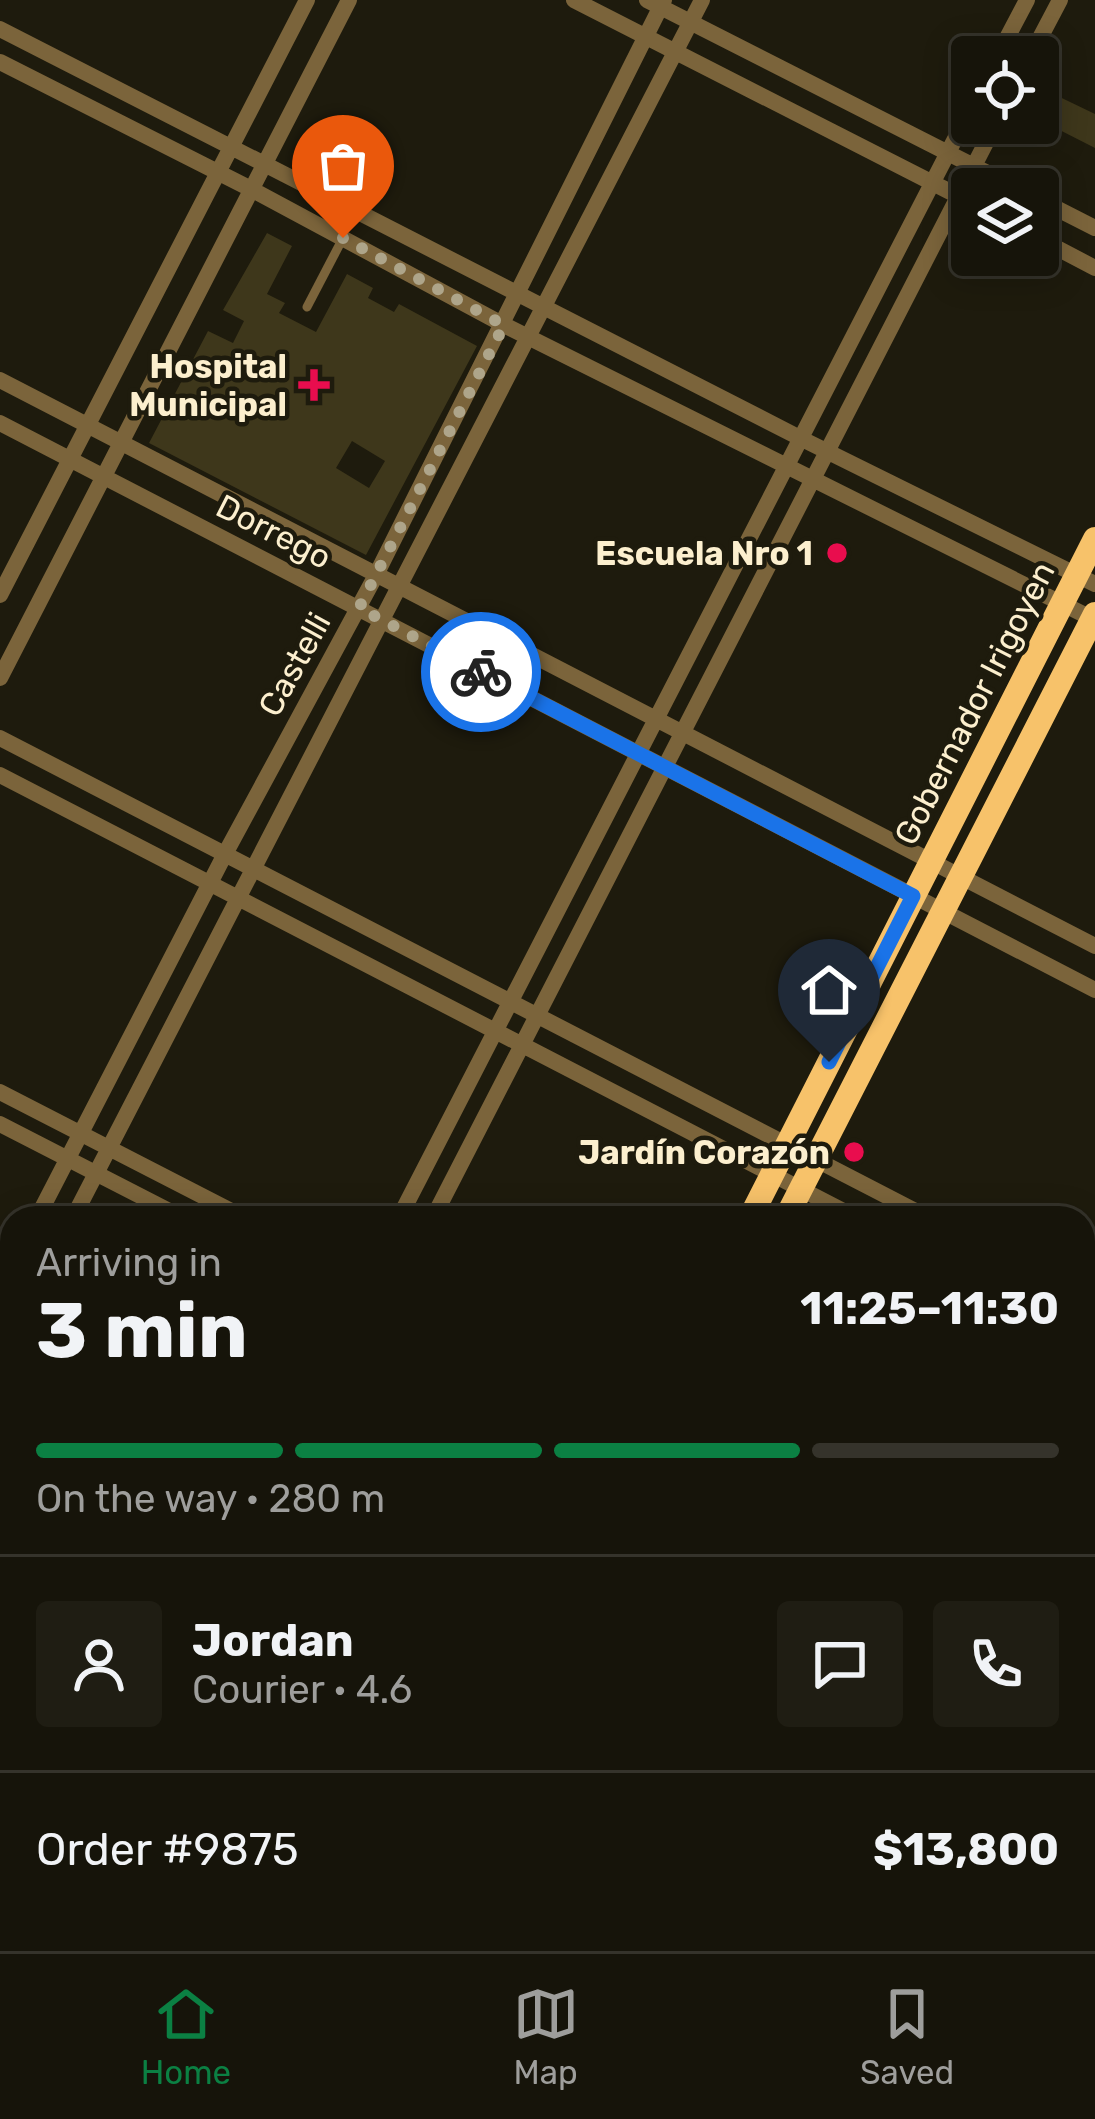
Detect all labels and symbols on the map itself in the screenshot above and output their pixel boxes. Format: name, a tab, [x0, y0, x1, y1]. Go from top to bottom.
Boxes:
pin	[292, 115, 394, 238]
place label: Hospital Municipal	[129, 347, 287, 424]
marker: Hospital Municipal	[298, 369, 330, 401]
street label: Dorrego	[210, 486, 338, 577]
place label: Escuela Nro 1	[595, 534, 813, 573]
marker: Escuela Nro 1	[824, 540, 850, 566]
street label: Gobernador Irigoyen	[886, 555, 1063, 851]
street label: Castelli	[250, 606, 339, 723]
courier	[421, 612, 541, 732]
pin	[778, 939, 880, 1062]
place label: Jardín Corazón	[578, 1133, 830, 1172]
marker: Jardín Corazón	[841, 1139, 867, 1165]

